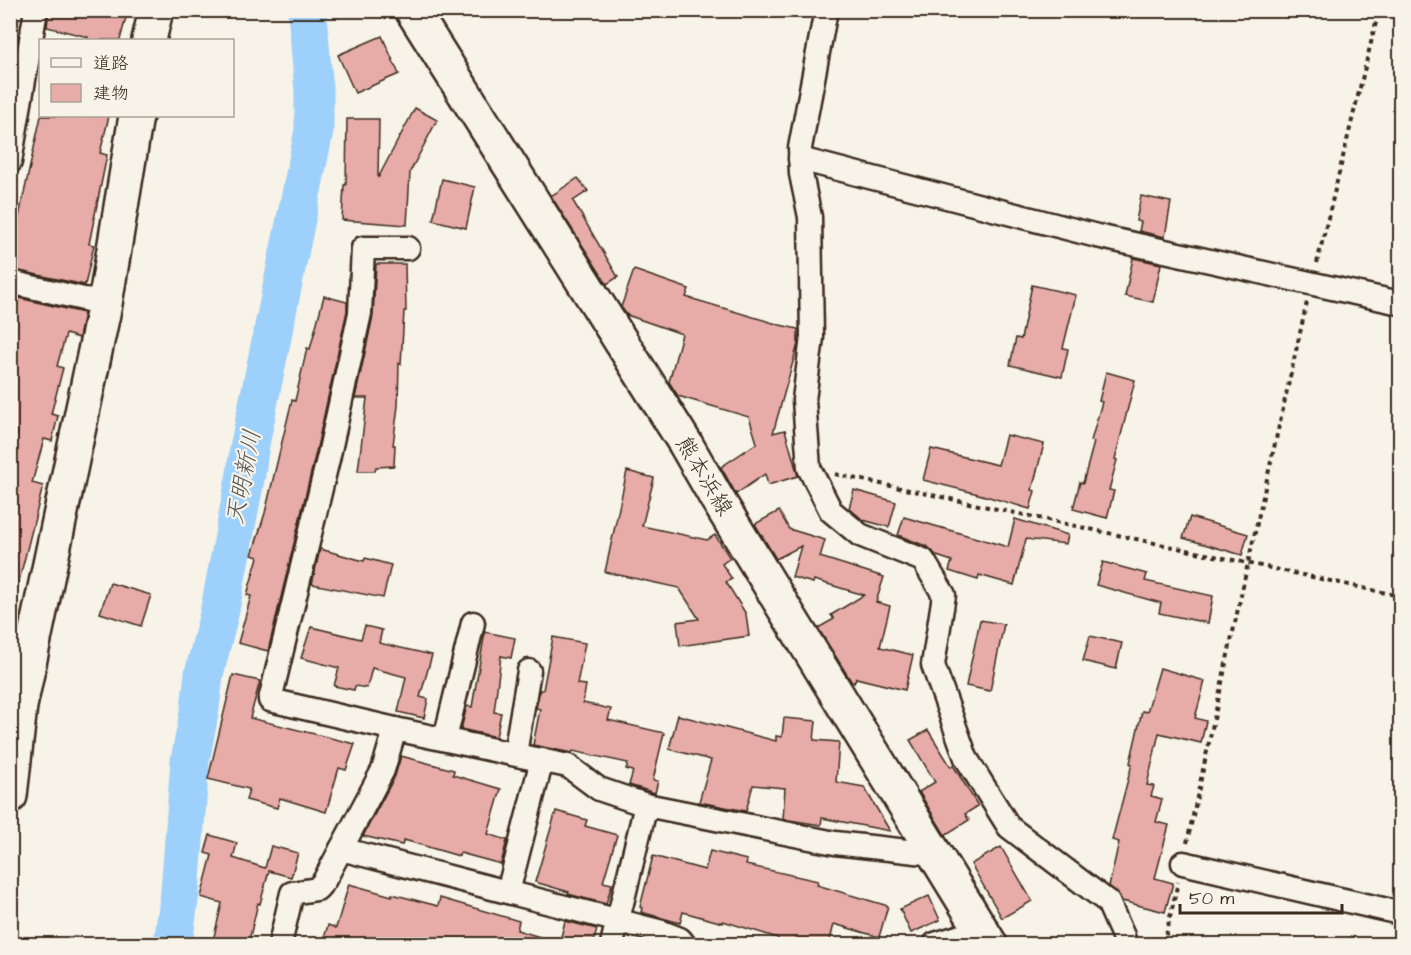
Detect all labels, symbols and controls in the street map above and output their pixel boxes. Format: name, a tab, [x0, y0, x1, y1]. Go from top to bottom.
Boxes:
legend	[39, 39, 234, 117]
text: 道路	[93, 51, 129, 76]
text: 建物	[93, 81, 129, 106]
water label: 天明新川	[218, 427, 270, 527]
street label: 熊本浜線	[668, 430, 740, 522]
scale bar	[1180, 877, 1342, 915]
text: 50 m	[1189, 886, 1234, 911]

